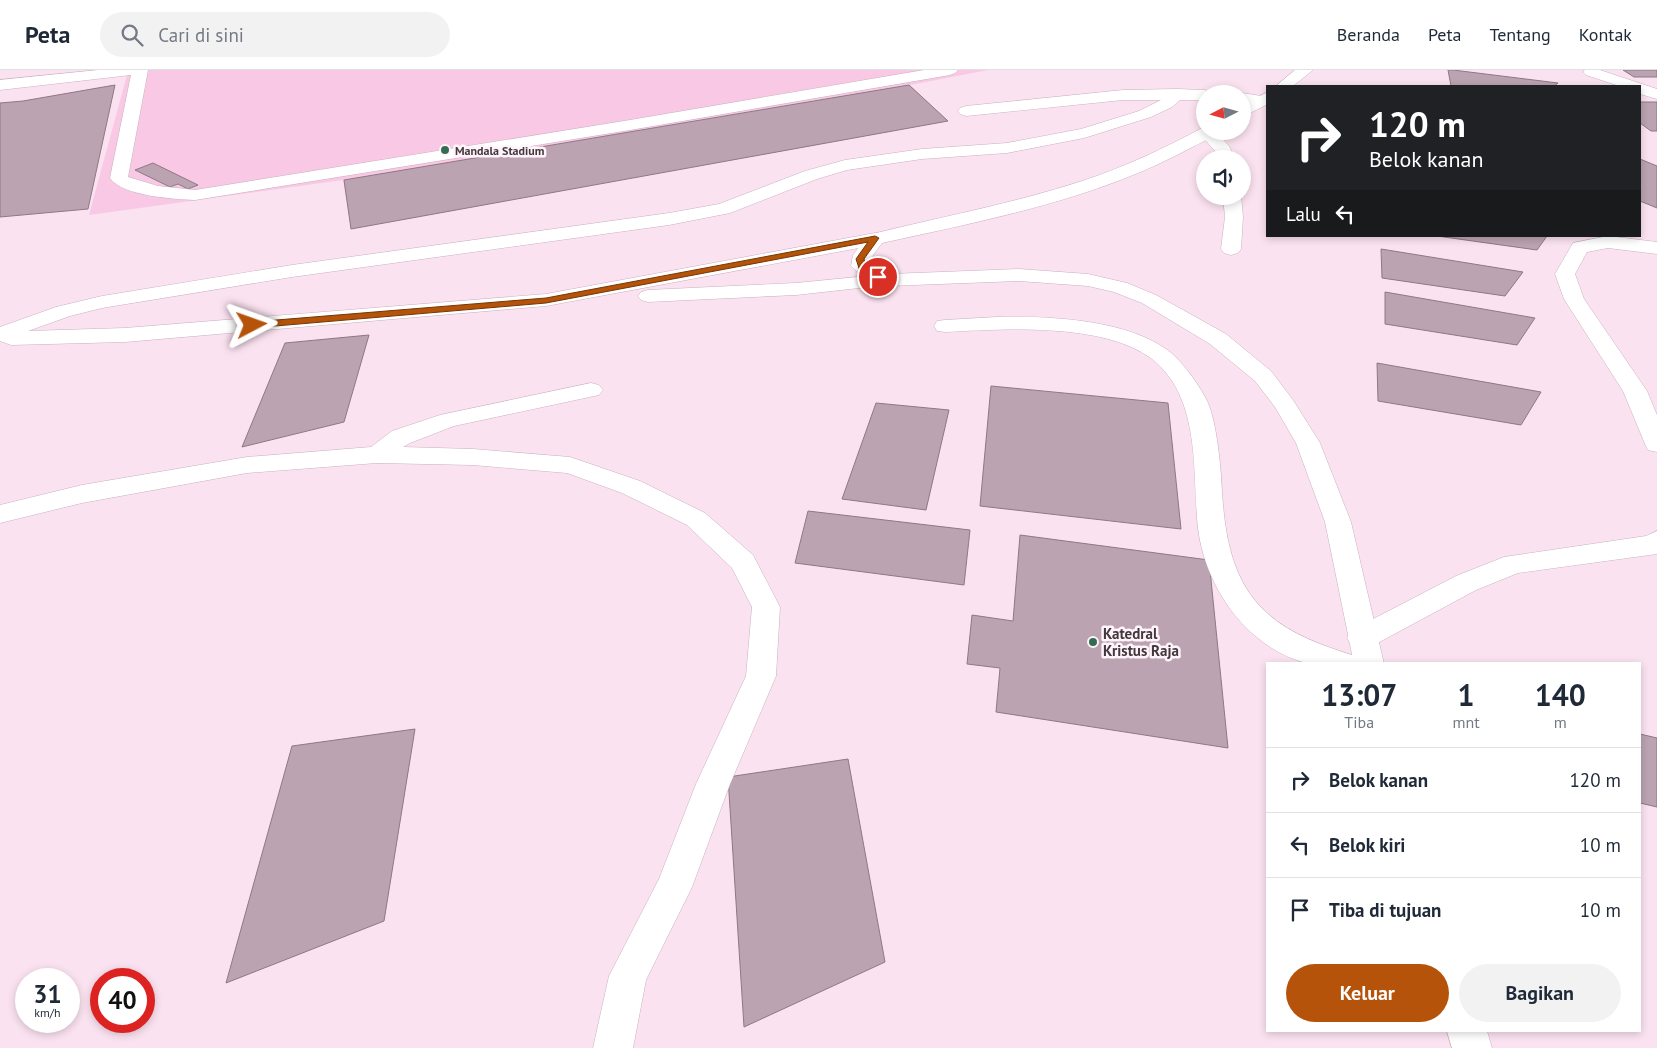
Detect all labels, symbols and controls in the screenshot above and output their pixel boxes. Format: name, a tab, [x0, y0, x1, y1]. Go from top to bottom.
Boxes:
search box	[100, 12, 450, 57]
text: Peta	[25, 19, 70, 50]
icon: search	[118, 21, 146, 49]
text: Cari di sini	[158, 23, 244, 47]
text: Beranda	[1337, 23, 1400, 46]
text: Peta	[1428, 23, 1462, 46]
text: Tentang	[1490, 23, 1551, 46]
text: Kontak	[1579, 23, 1632, 46]
north arrow	[1196, 85, 1251, 140]
map controls	[1196, 85, 1251, 205]
text: 120 m	[1369, 101, 1466, 147]
icon: right	[1286, 105, 1351, 170]
place label: Mandala Stadium	[455, 143, 545, 158]
marker: Mandala Stadium	[439, 144, 451, 156]
text: Belok kanan	[1369, 145, 1483, 173]
button: sound	[1196, 150, 1251, 205]
icon: left	[1331, 200, 1359, 228]
text: Lalu	[1286, 202, 1321, 226]
pin	[857, 256, 899, 298]
icon: arrive	[864, 263, 892, 291]
position arrow	[225, 298, 277, 350]
place label: Katedral Kristus Raja	[1103, 624, 1179, 660]
marker: Katedral Kristus Raja	[1087, 636, 1099, 648]
text: 13:07	[1321, 675, 1397, 714]
text: 1	[1458, 675, 1475, 714]
text: 140	[1535, 675, 1586, 714]
text: Tiba	[1344, 712, 1374, 732]
text: mnt	[1452, 712, 1480, 732]
text: m	[1554, 712, 1567, 732]
icon: right	[1286, 766, 1314, 794]
text: Belok kanan	[1329, 768, 1428, 792]
text: 120 m	[1569, 768, 1621, 792]
icon: left	[1286, 831, 1314, 859]
text: Belok kiri	[1329, 833, 1405, 857]
text: 10 m	[1580, 833, 1621, 857]
icon: arrive	[1286, 896, 1314, 924]
text: Tiba di tujuan	[1329, 898, 1441, 922]
text: 10 m	[1580, 898, 1621, 922]
button: Keluar	[1286, 964, 1449, 1022]
button: Bagikan	[1459, 964, 1621, 1022]
speed limit sign: 40	[90, 968, 155, 1033]
text: 31	[33, 978, 62, 1010]
text: km/h	[34, 1005, 61, 1020]

